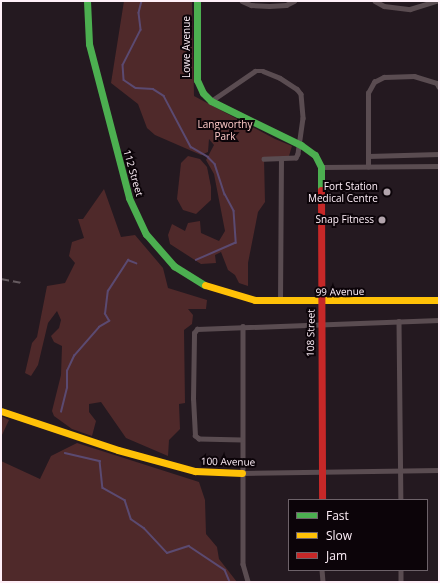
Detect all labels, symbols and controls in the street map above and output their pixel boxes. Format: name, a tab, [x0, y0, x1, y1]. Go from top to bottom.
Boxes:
street label: Lowe Avenue	[181, 16, 193, 78]
park label: Langworthy Park	[198, 118, 252, 142]
street label: 112 Street	[121, 148, 145, 198]
place label: Fort Station Medical Centre	[308, 180, 378, 204]
marker: Fort Station Medical Centre	[381, 186, 393, 198]
place label: Snap Fitness	[316, 214, 374, 226]
marker: Snap Fitness	[377, 215, 387, 225]
street label: 99 Avenue	[315, 286, 365, 298]
street label: 108 Street	[305, 309, 317, 357]
street label: 100 Avenue	[201, 456, 255, 468]
legend	[288, 499, 428, 571]
text: Fast	[326, 507, 349, 524]
text: Slow	[326, 527, 352, 544]
text: Jam	[326, 547, 347, 564]

